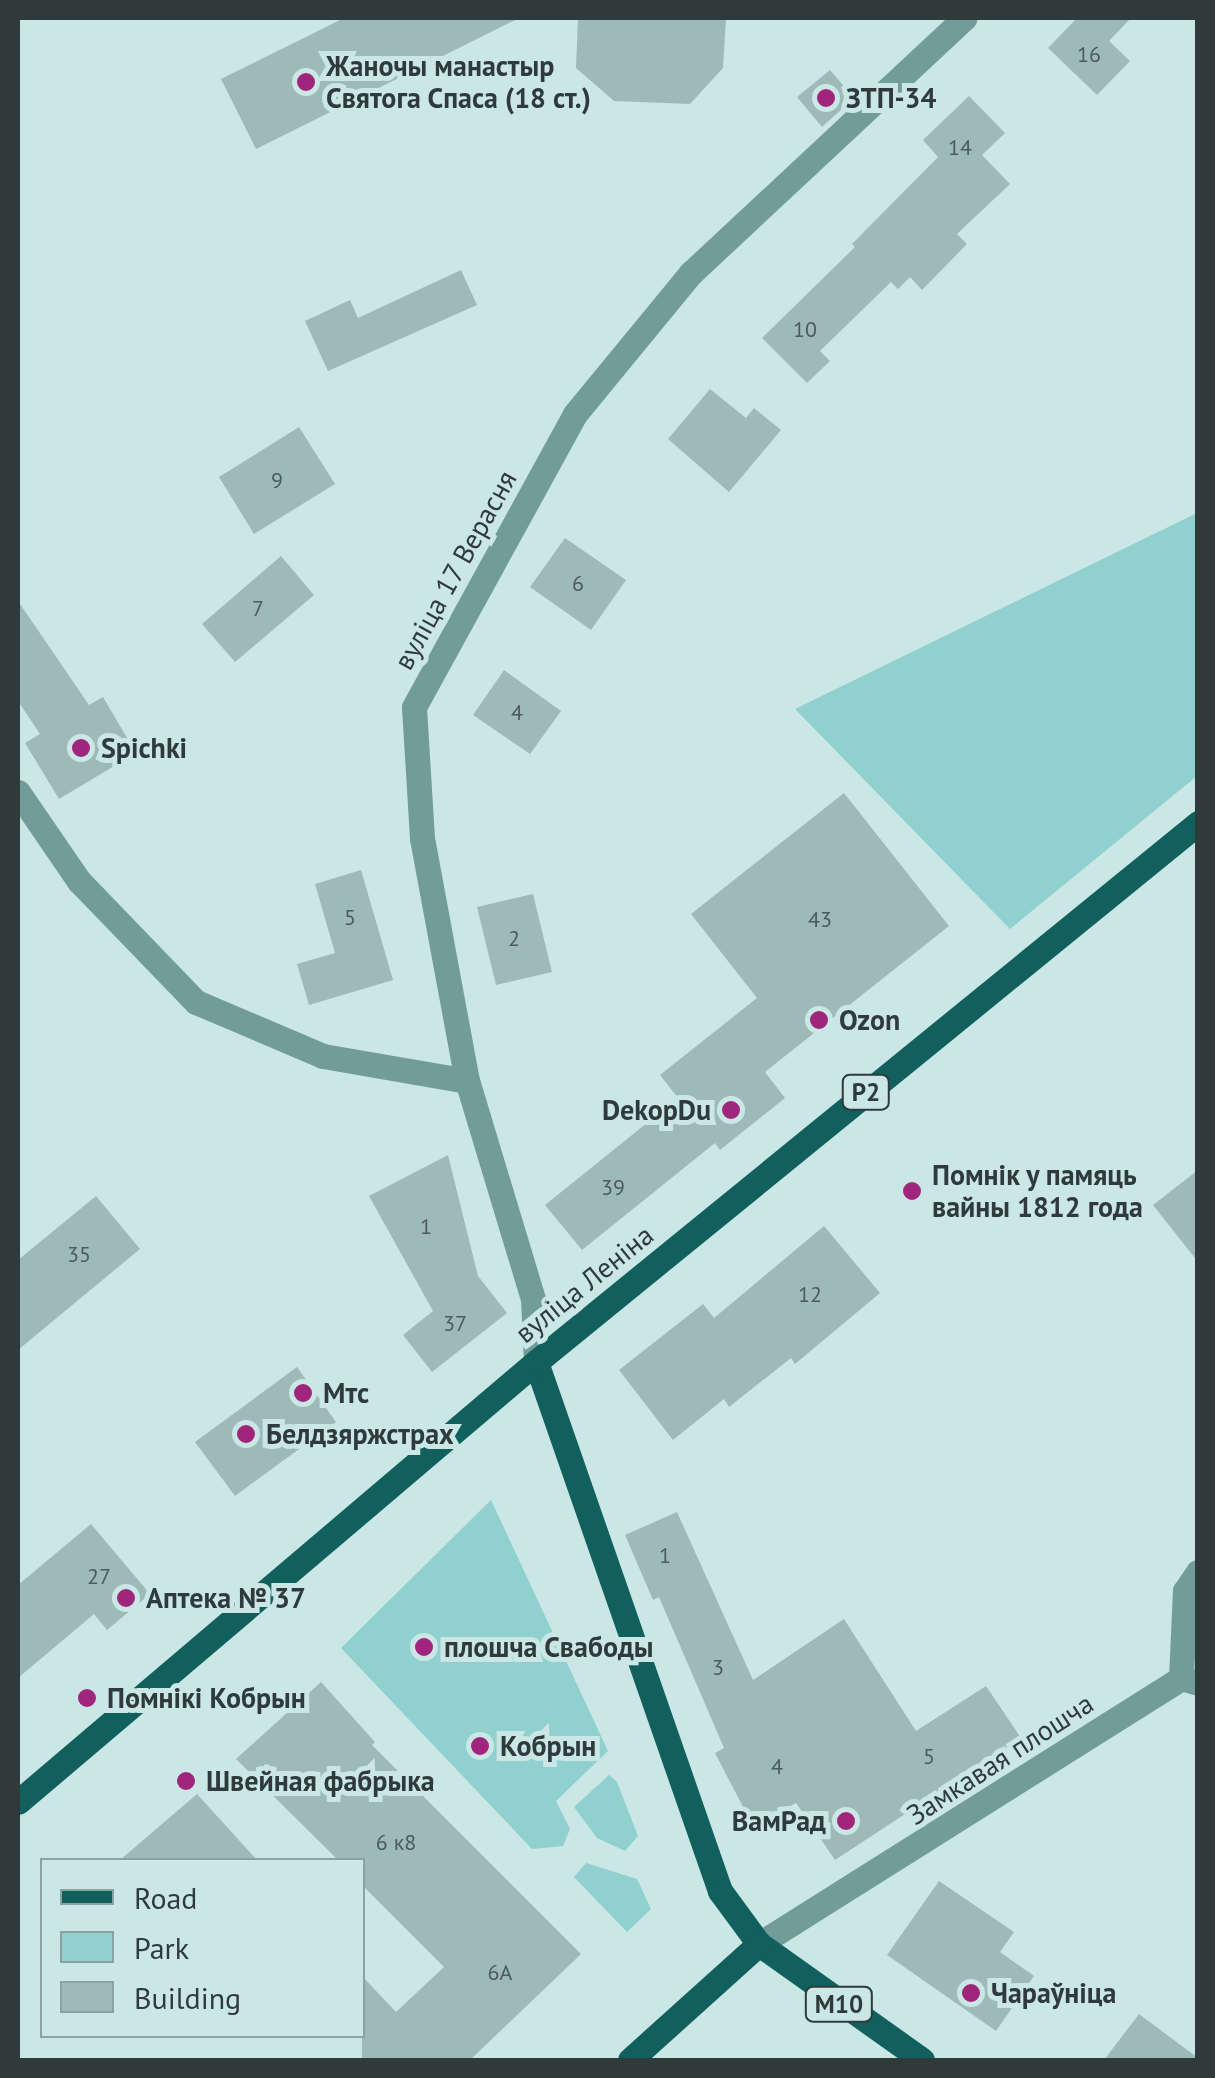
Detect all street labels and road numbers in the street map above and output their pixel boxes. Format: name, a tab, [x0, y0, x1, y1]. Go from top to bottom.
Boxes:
street label: вуліца 17 Верасня	[386, 464, 524, 676]
road number: Р2	[841, 1072, 891, 1112]
street label: вуліца Леніна	[508, 1218, 660, 1350]
street label: Замкавая плошча	[901, 1686, 1099, 1832]
road number: М10	[804, 1984, 874, 2024]

